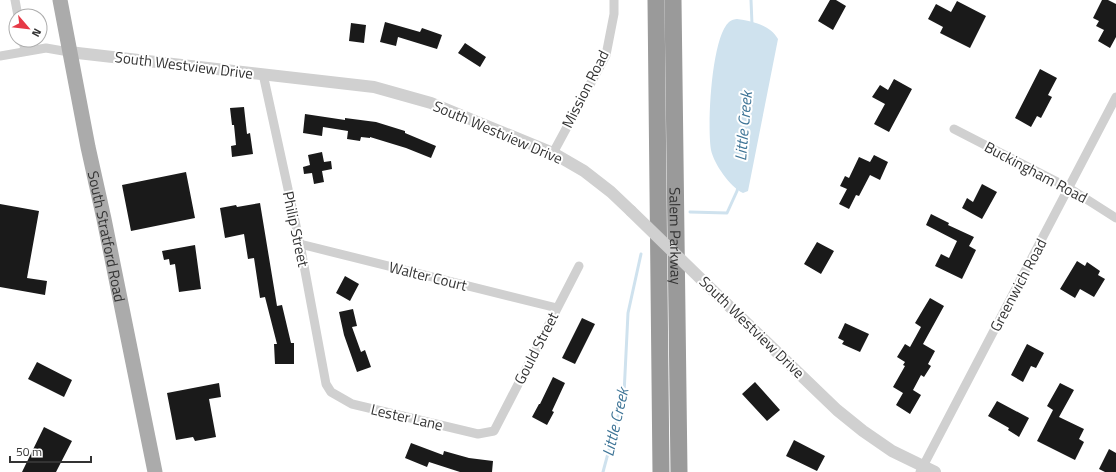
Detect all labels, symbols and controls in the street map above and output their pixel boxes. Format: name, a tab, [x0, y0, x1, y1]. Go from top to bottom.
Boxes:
north arrow	[8, 8, 48, 48]
text: N	[28, 26, 46, 40]
street label: South Westview Drive	[114, 45, 254, 85]
street label: Mission Road	[555, 46, 615, 132]
water label: Little Creek	[728, 88, 758, 162]
street label: South Westview Drive	[430, 94, 566, 170]
street label: Buckingham Road	[980, 135, 1092, 209]
street label: South Stratford Road	[82, 169, 132, 304]
street label: Salem Parkway	[664, 187, 688, 285]
street label: Philip Street	[277, 189, 315, 270]
street label: Greenwich Road	[984, 234, 1052, 336]
street label: Walter Court	[387, 255, 470, 297]
street label: South Westview Drive	[694, 270, 810, 384]
street label: Gould Street	[508, 307, 564, 388]
water label: Little Creek	[595, 384, 635, 459]
street label: Lester Lane	[369, 398, 445, 436]
scale bar	[10, 438, 91, 464]
text: 50 m	[16, 442, 42, 461]

